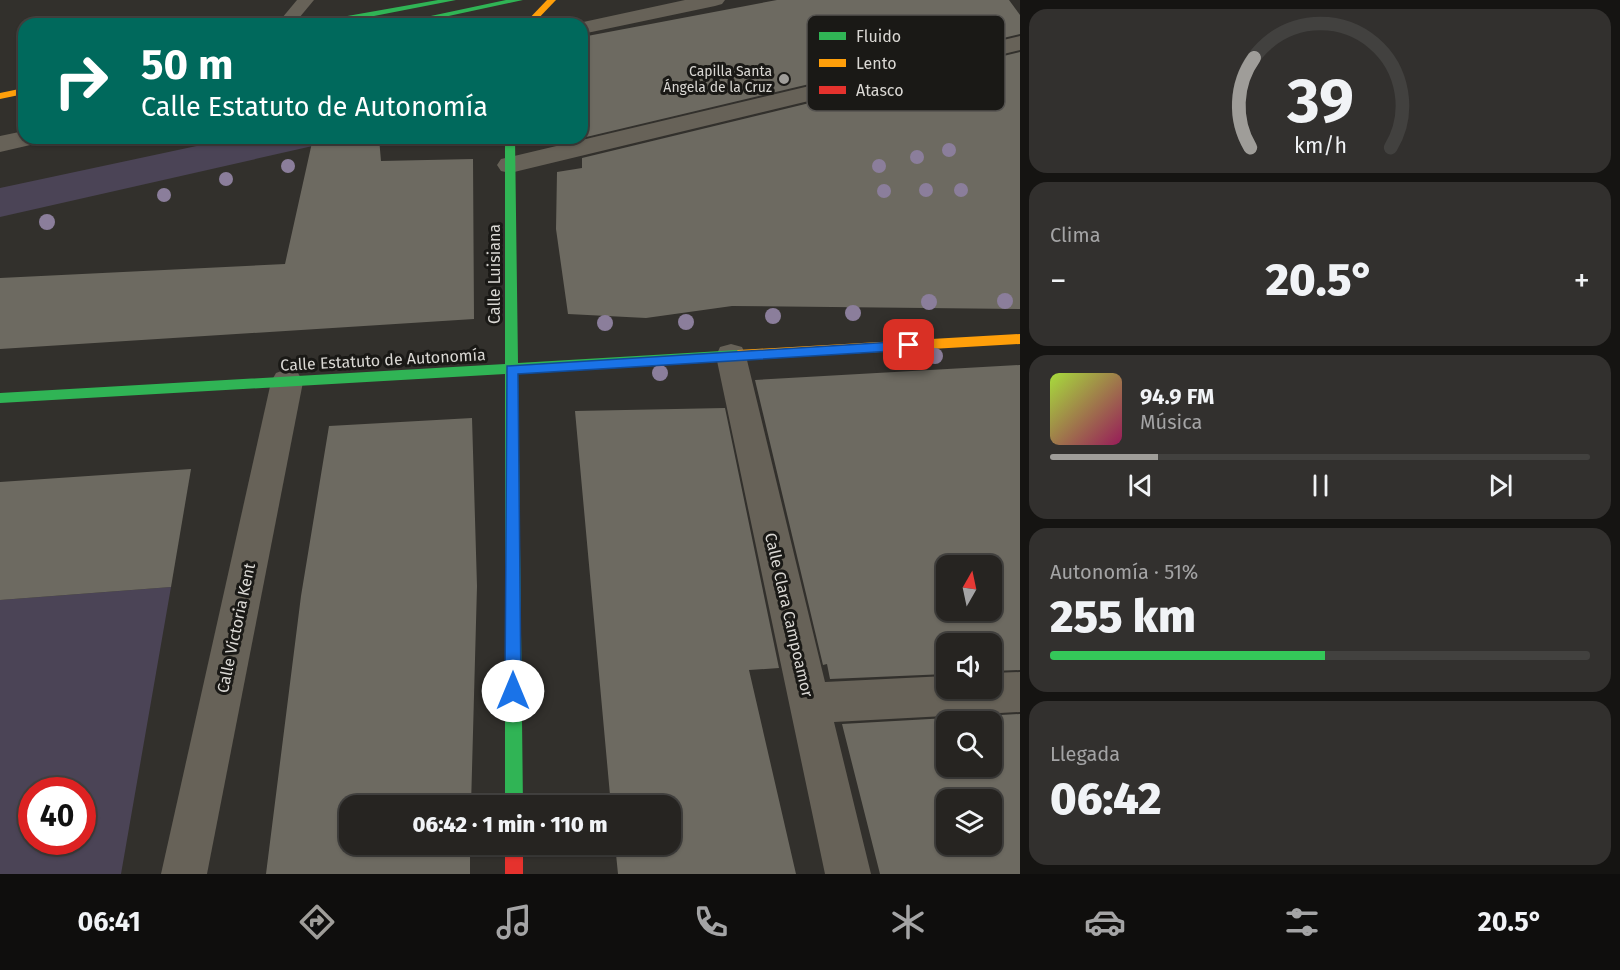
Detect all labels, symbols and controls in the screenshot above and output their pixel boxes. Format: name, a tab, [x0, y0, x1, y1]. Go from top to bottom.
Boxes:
legend	[807, 15, 1005, 111]
text: Fluido	[856, 27, 901, 46]
text: 50 m	[141, 40, 234, 90]
icon: right	[42, 42, 120, 120]
text: Lento	[856, 54, 897, 73]
place label: Capilla Santa Ángela de la Cruz	[663, 63, 772, 96]
text: 39	[1286, 64, 1353, 139]
marker: Capilla Santa Ángela de la Cruz	[777, 72, 791, 86]
text: Atasco	[856, 81, 904, 100]
text: Calle Estatuto de Autonomía	[141, 91, 488, 123]
text: km/h	[1293, 133, 1347, 159]
text: Clima	[1050, 223, 1101, 247]
street label: Calle Luisiana	[485, 224, 504, 324]
text: 20.5°	[1265, 253, 1375, 307]
text: −	[1050, 261, 1067, 301]
text: +	[1574, 261, 1590, 301]
pin	[883, 319, 934, 370]
icon: arrive	[892, 328, 925, 361]
street label: Calle Estatuto de Autonomía	[280, 345, 486, 375]
text: 94.9 FM	[1140, 383, 1214, 410]
text: Música	[1140, 410, 1202, 434]
icon: previous	[1124, 469, 1157, 502]
icon: pause	[1304, 469, 1337, 502]
icon: next	[1484, 469, 1517, 502]
street label: Calle Clara Campoamor	[761, 531, 817, 700]
north arrow	[936, 555, 1002, 621]
map controls	[936, 555, 1002, 855]
text: Autonomía · 51%	[1050, 560, 1198, 584]
street label: Calle Victoria Kent	[213, 561, 259, 695]
text: 255 km	[1050, 590, 1196, 644]
button: sound	[936, 633, 1002, 699]
position arrow	[481, 659, 545, 723]
button: search	[936, 711, 1002, 777]
text: Llegada	[1050, 742, 1120, 766]
text: 06:42	[1050, 772, 1162, 826]
speed limit sign: 40	[18, 777, 96, 855]
button: layers	[936, 789, 1002, 855]
text: 06:42 · 1 min · 110 m	[413, 811, 607, 838]
icon: directions	[296, 901, 338, 943]
icon: music	[493, 901, 535, 943]
icon: phone	[690, 901, 732, 943]
icon: climate	[887, 901, 929, 943]
icon: car	[1084, 901, 1126, 943]
icon: filters	[1281, 901, 1323, 943]
text: 06:41	[78, 906, 141, 938]
text: 20.5°	[1478, 906, 1543, 938]

